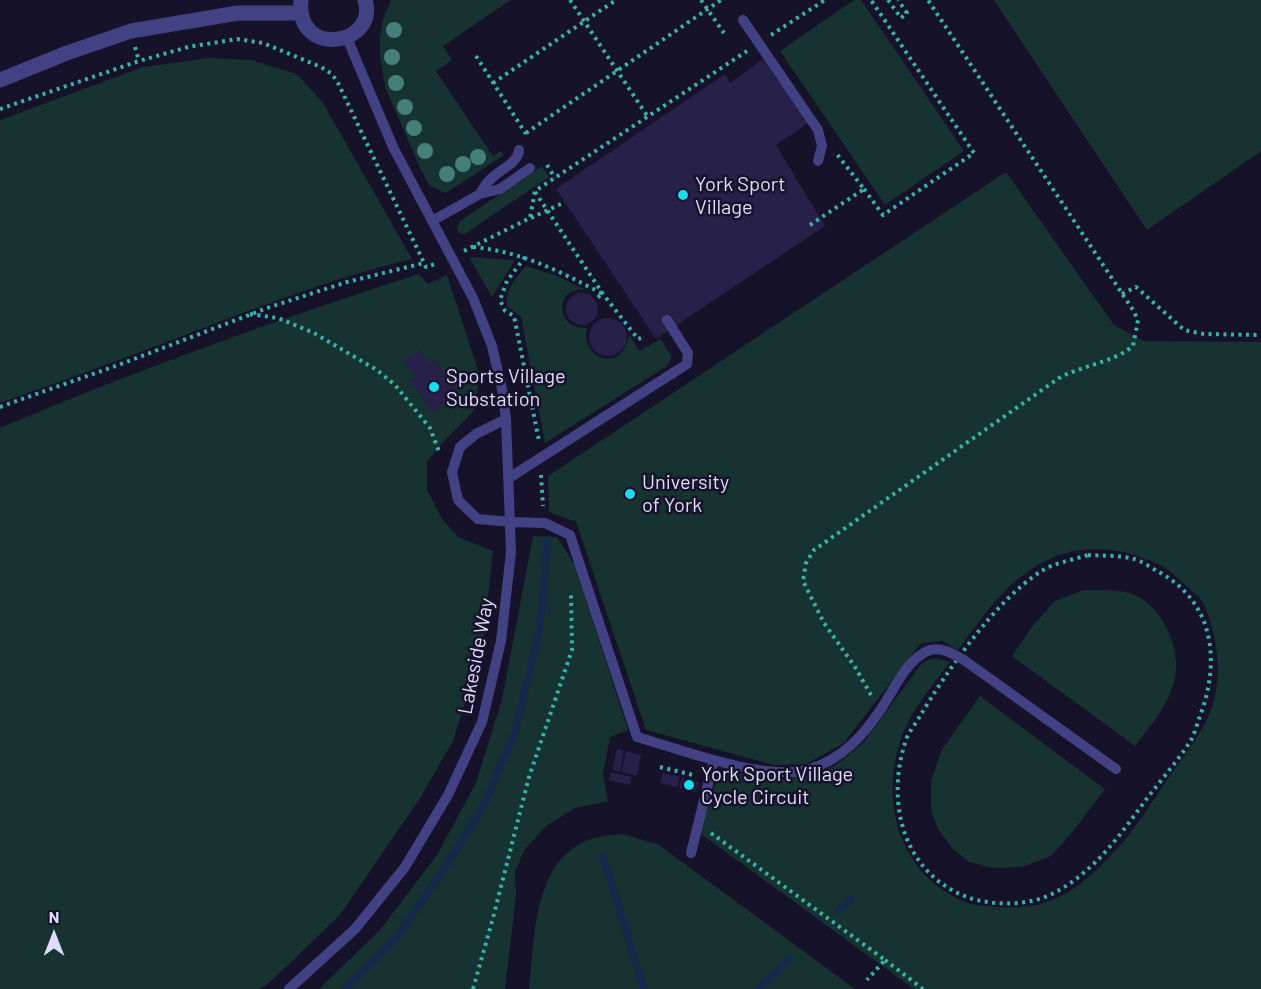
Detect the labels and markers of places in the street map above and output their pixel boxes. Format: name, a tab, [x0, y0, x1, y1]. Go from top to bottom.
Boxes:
place label: York Sport Village	[695, 172, 786, 219]
marker: York Sport Village	[676, 188, 690, 202]
place label: Sports Village Substation	[446, 364, 566, 411]
marker: Sports Village Substation	[427, 380, 441, 394]
place label: University of York	[642, 470, 729, 517]
marker: University of York	[623, 487, 637, 501]
place label: York Sport Village Cycle Circuit	[701, 762, 853, 809]
marker: York Sport Village Cycle Circuit	[682, 778, 696, 792]

